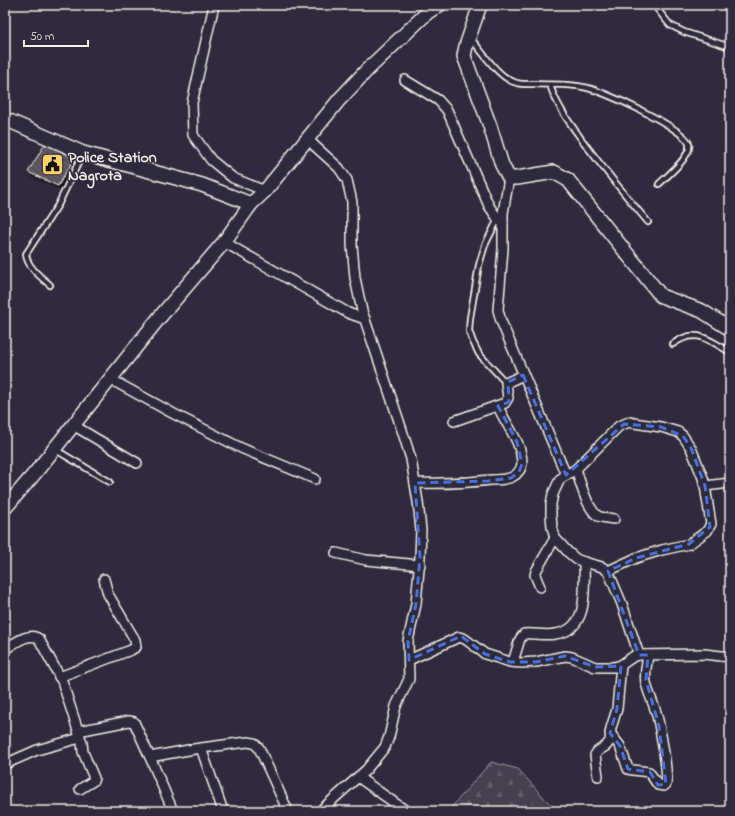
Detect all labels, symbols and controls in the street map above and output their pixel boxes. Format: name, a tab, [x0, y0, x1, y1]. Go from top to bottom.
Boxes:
scale bar	[24, 22, 88, 48]
text: 50 m	[30, 28, 54, 46]
place label: Police Station Nagrota	[68, 146, 157, 189]
public building icon: Police Station Nagrota	[39, 152, 65, 178]

